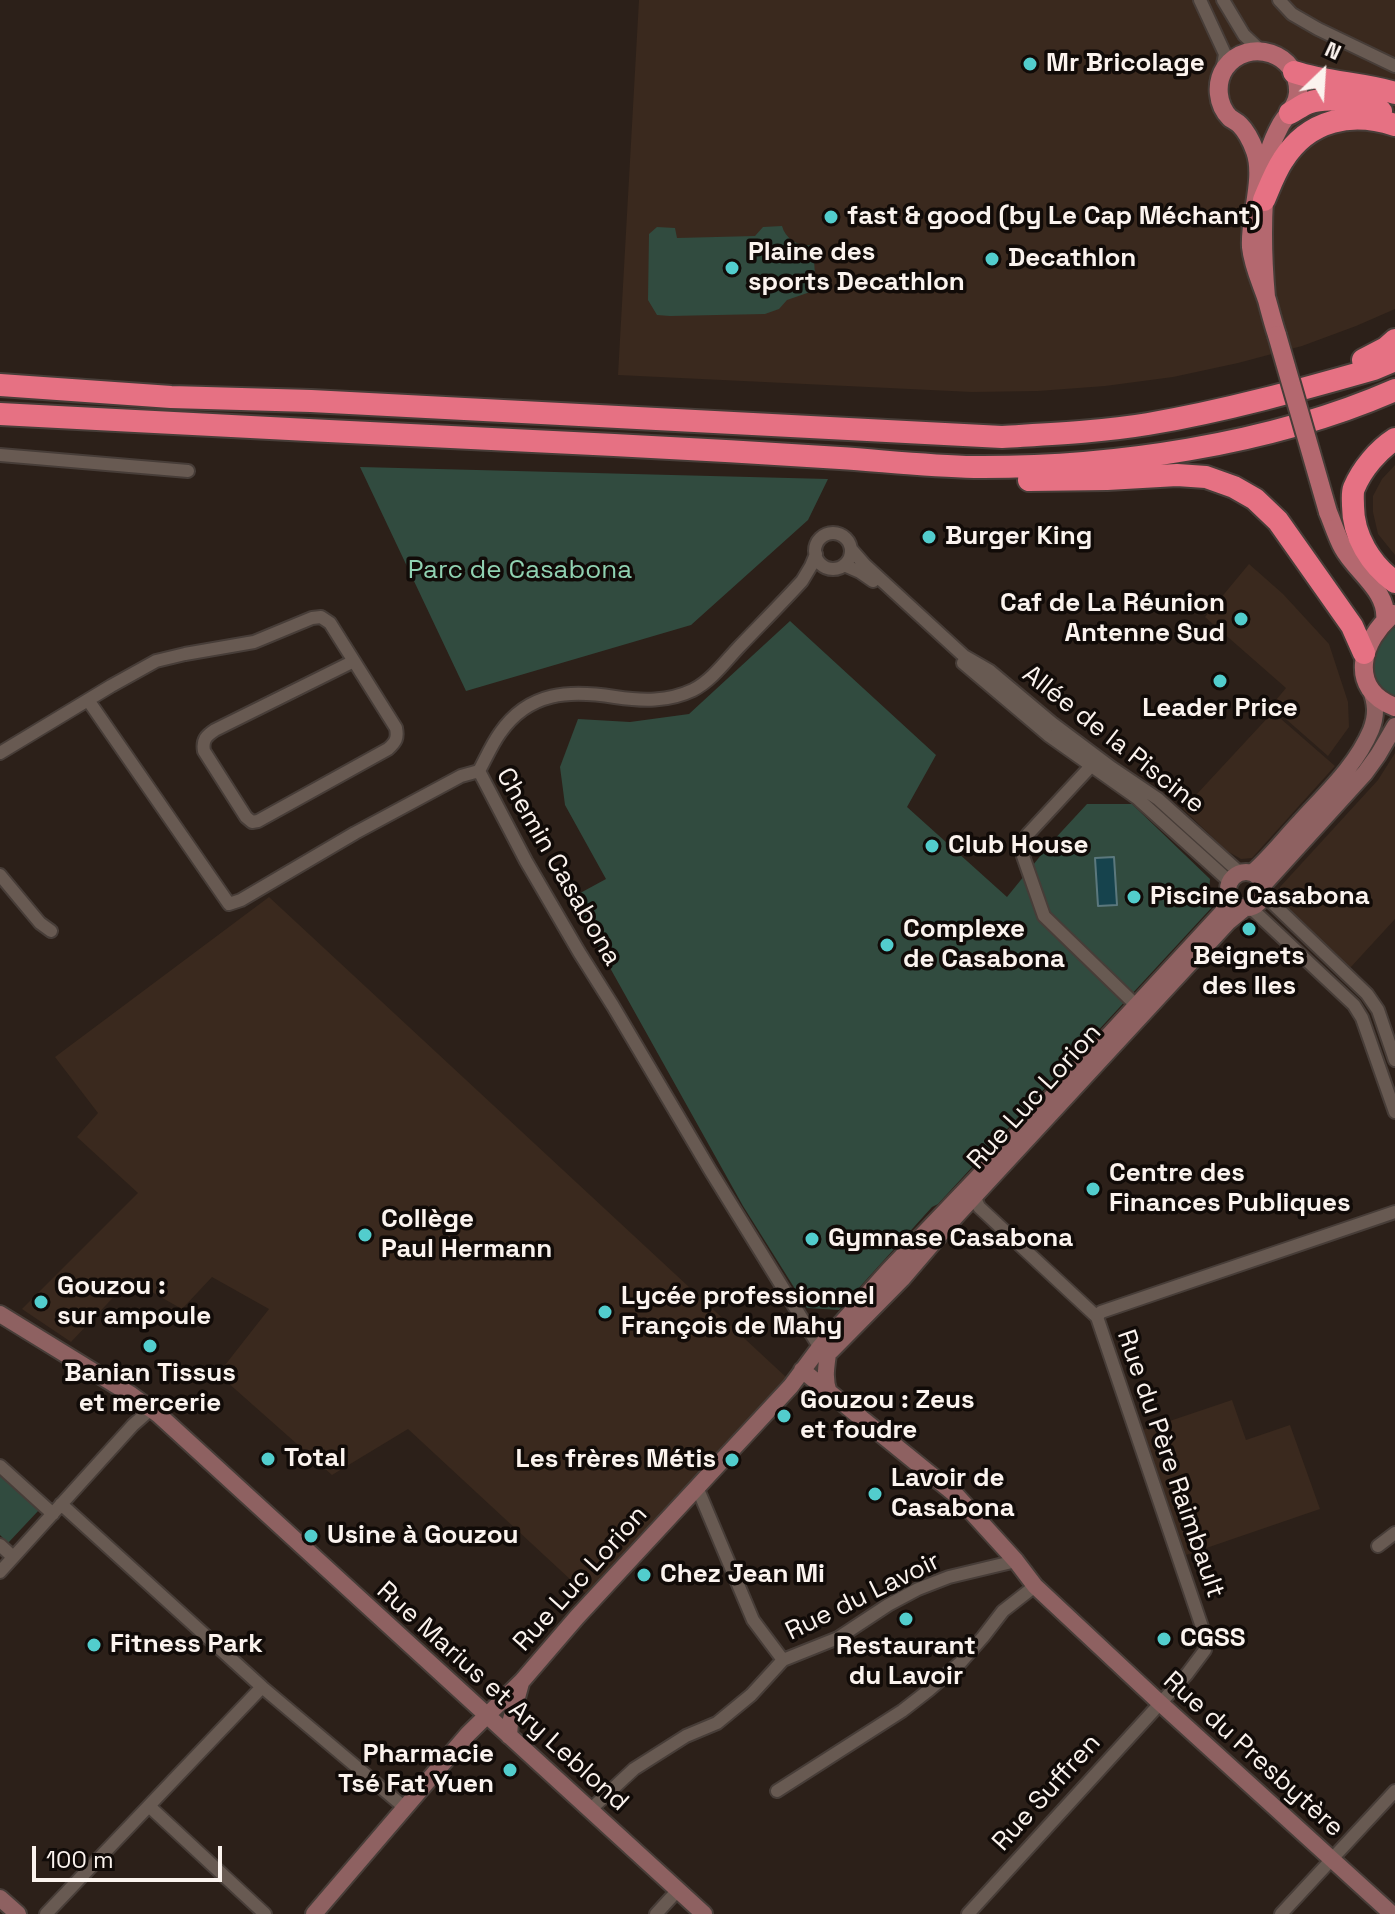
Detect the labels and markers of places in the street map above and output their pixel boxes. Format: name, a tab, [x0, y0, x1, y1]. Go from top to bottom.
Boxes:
place label: Mr Bricolage	[1046, 48, 1205, 80]
marker: Mr Bricolage	[1021, 55, 1039, 73]
place label: fast & good (by Le Cap Méchant)	[847, 201, 1261, 233]
marker: fast & good (by Le Cap Méchant)	[822, 208, 840, 226]
place label: Plaine des sports Decathlon	[748, 237, 965, 298]
place label: Decathlon	[1008, 243, 1136, 275]
marker: Decathlon	[983, 250, 1001, 268]
marker: Plaine des sports Decathlon	[723, 259, 741, 277]
place label: Burger King	[945, 521, 1092, 553]
marker: Burger King	[920, 528, 938, 546]
place label: Caf de La Réunion Antenne Sud	[1000, 588, 1225, 650]
marker: Caf de La Réunion Antenne Sud	[1232, 610, 1250, 628]
marker: Leader Price	[1211, 672, 1229, 690]
place label: Leader Price	[1142, 693, 1298, 725]
place label: Club House	[948, 830, 1088, 862]
marker: Club House	[923, 837, 941, 855]
place label: Piscine Casabona	[1150, 881, 1370, 913]
marker: Piscine Casabona	[1125, 888, 1143, 906]
place label: Complexe de Casabona	[903, 914, 1065, 976]
marker: Beignets des Iles	[1240, 920, 1258, 938]
marker: Complexe de Casabona	[878, 936, 896, 954]
place label: Beignets des Iles	[1193, 941, 1305, 1002]
place label: Centre des Finances Publiques	[1109, 1158, 1351, 1220]
marker: Centre des Finances Publiques	[1084, 1180, 1102, 1198]
place label: Collège Paul Hermann	[381, 1204, 552, 1266]
place label: Gymnase Casabona	[828, 1223, 1073, 1255]
marker: Collège Paul Hermann	[356, 1226, 374, 1244]
marker: Gymnase Casabona	[803, 1230, 821, 1248]
place label: Gouzou : sur ampoule	[57, 1271, 211, 1332]
place label: Lycée professionnel François de Mahy	[621, 1281, 875, 1342]
marker: Gouzou : sur ampoule	[32, 1293, 50, 1311]
marker: Lycée professionnel François de Mahy	[596, 1303, 614, 1321]
marker: Banian Tissus et mercerie	[141, 1337, 159, 1355]
place label: Banian Tissus et mercerie	[64, 1358, 236, 1420]
place label: Gouzou : Zeus et foudre	[800, 1385, 975, 1446]
marker: Gouzou : Zeus et foudre	[775, 1407, 793, 1425]
place label: Total	[284, 1443, 346, 1475]
place label: Les frères Métis	[516, 1444, 716, 1476]
marker: Total	[259, 1450, 277, 1468]
marker: Les frères Métis	[723, 1451, 741, 1469]
place label: Lavoir de Casabona	[891, 1463, 1015, 1524]
marker: Lavoir de Casabona	[866, 1485, 884, 1503]
place label: Usine à Gouzou	[327, 1520, 519, 1552]
marker: Usine à Gouzou	[302, 1527, 320, 1545]
place label: Chez Jean Mi	[660, 1559, 825, 1591]
marker: Chez Jean Mi	[635, 1566, 653, 1584]
marker: Restaurant du Lavoir	[897, 1610, 915, 1628]
place label: CGSS	[1180, 1623, 1245, 1655]
place label: Fitness Park	[110, 1629, 263, 1661]
marker: CGSS	[1155, 1630, 1173, 1648]
place label: Restaurant du Lavoir	[836, 1631, 976, 1692]
marker: Fitness Park	[85, 1636, 103, 1654]
place label: Pharmacie Tsé Fat Yuen	[338, 1739, 494, 1800]
marker: Pharmacie Tsé Fat Yuen	[501, 1761, 519, 1779]

